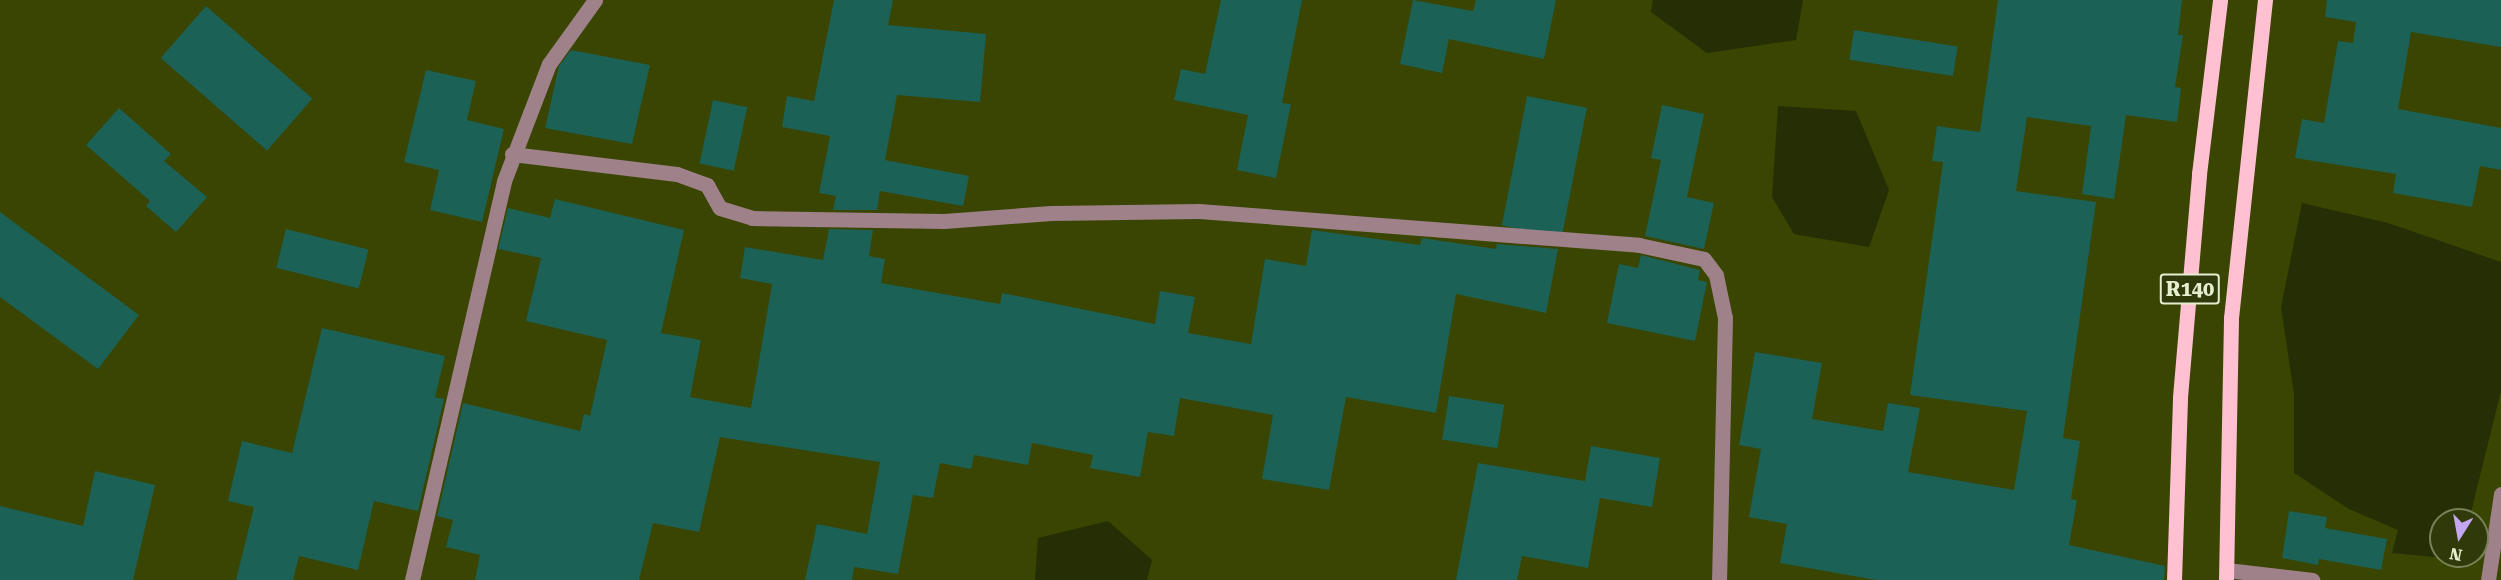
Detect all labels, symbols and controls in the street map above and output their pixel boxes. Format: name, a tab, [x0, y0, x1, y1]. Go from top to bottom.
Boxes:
road number: R140	[2158, 272, 2222, 306]
north arrow	[2429, 508, 2489, 568]
text: N	[2448, 544, 2464, 565]

